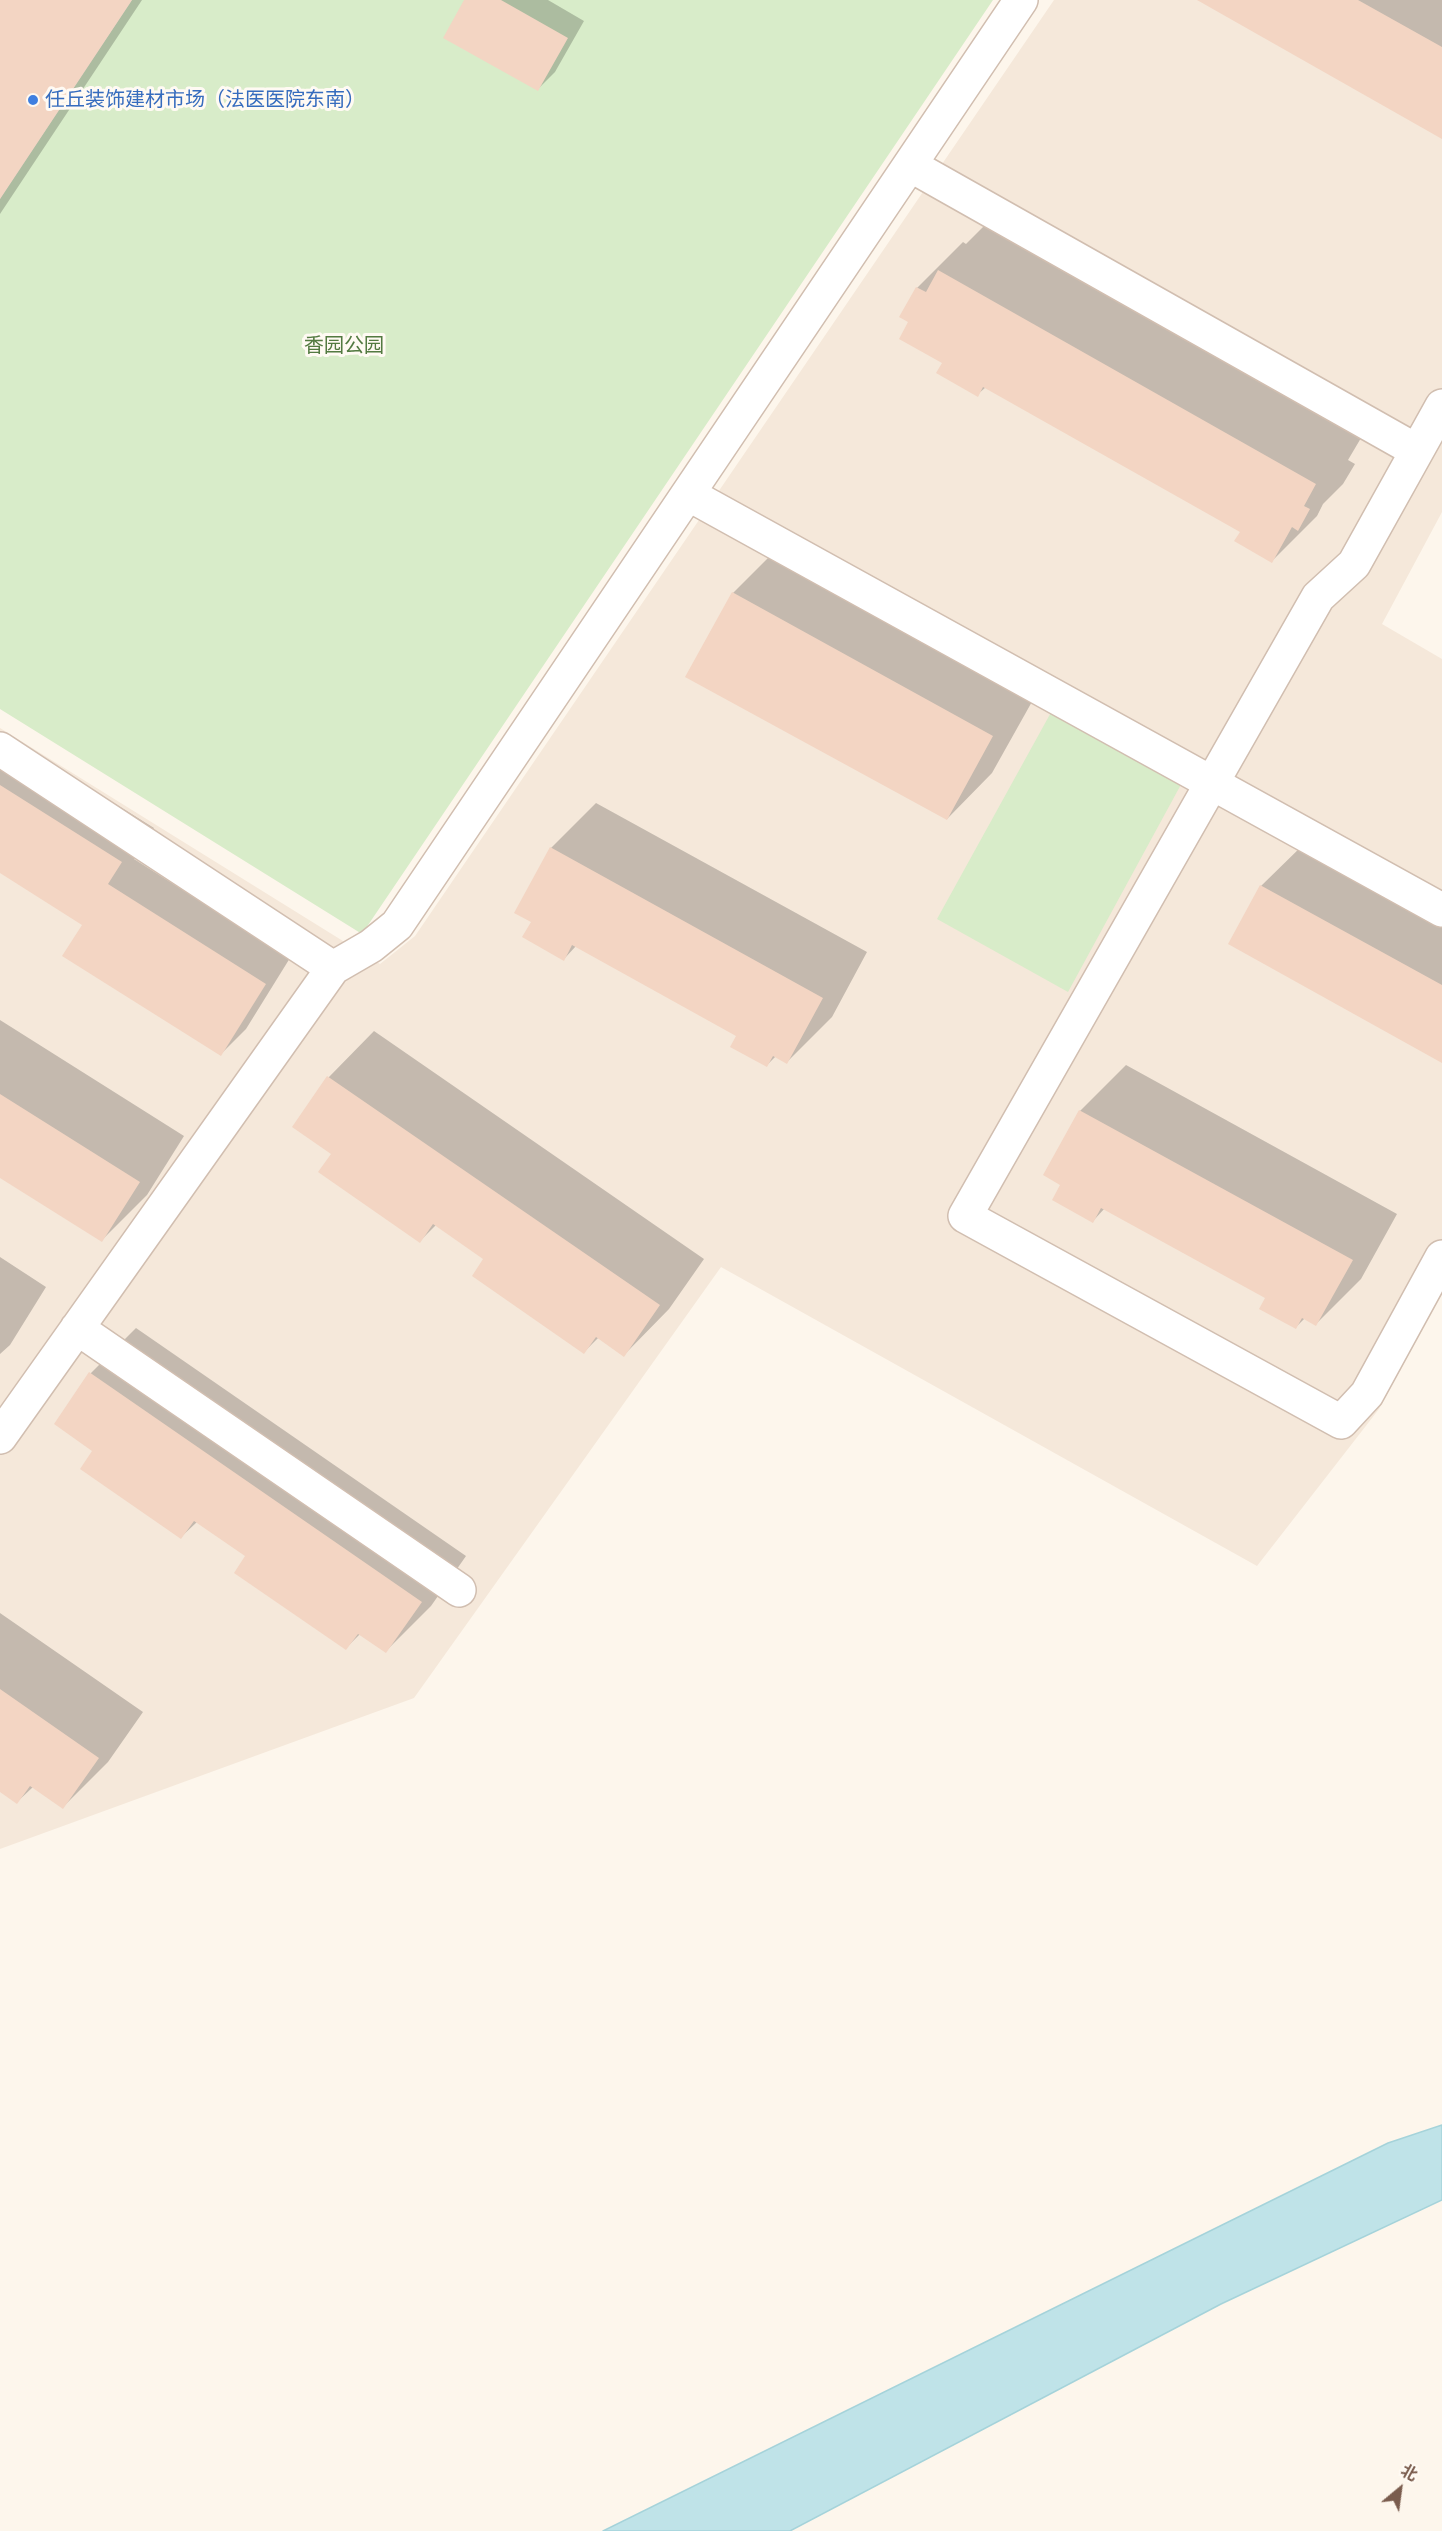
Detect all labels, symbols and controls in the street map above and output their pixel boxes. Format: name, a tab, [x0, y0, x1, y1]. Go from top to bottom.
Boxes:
place label: 任丘装饰建材市场（法医医院东南）	[45, 88, 365, 112]
marker: 任丘装饰建材市场（法医医院东南）	[26, 93, 40, 107]
park label: 香园公园	[304, 334, 384, 358]
north arrow	[1370, 2459, 1430, 2519]
text: 北	[1397, 2461, 1421, 2485]

